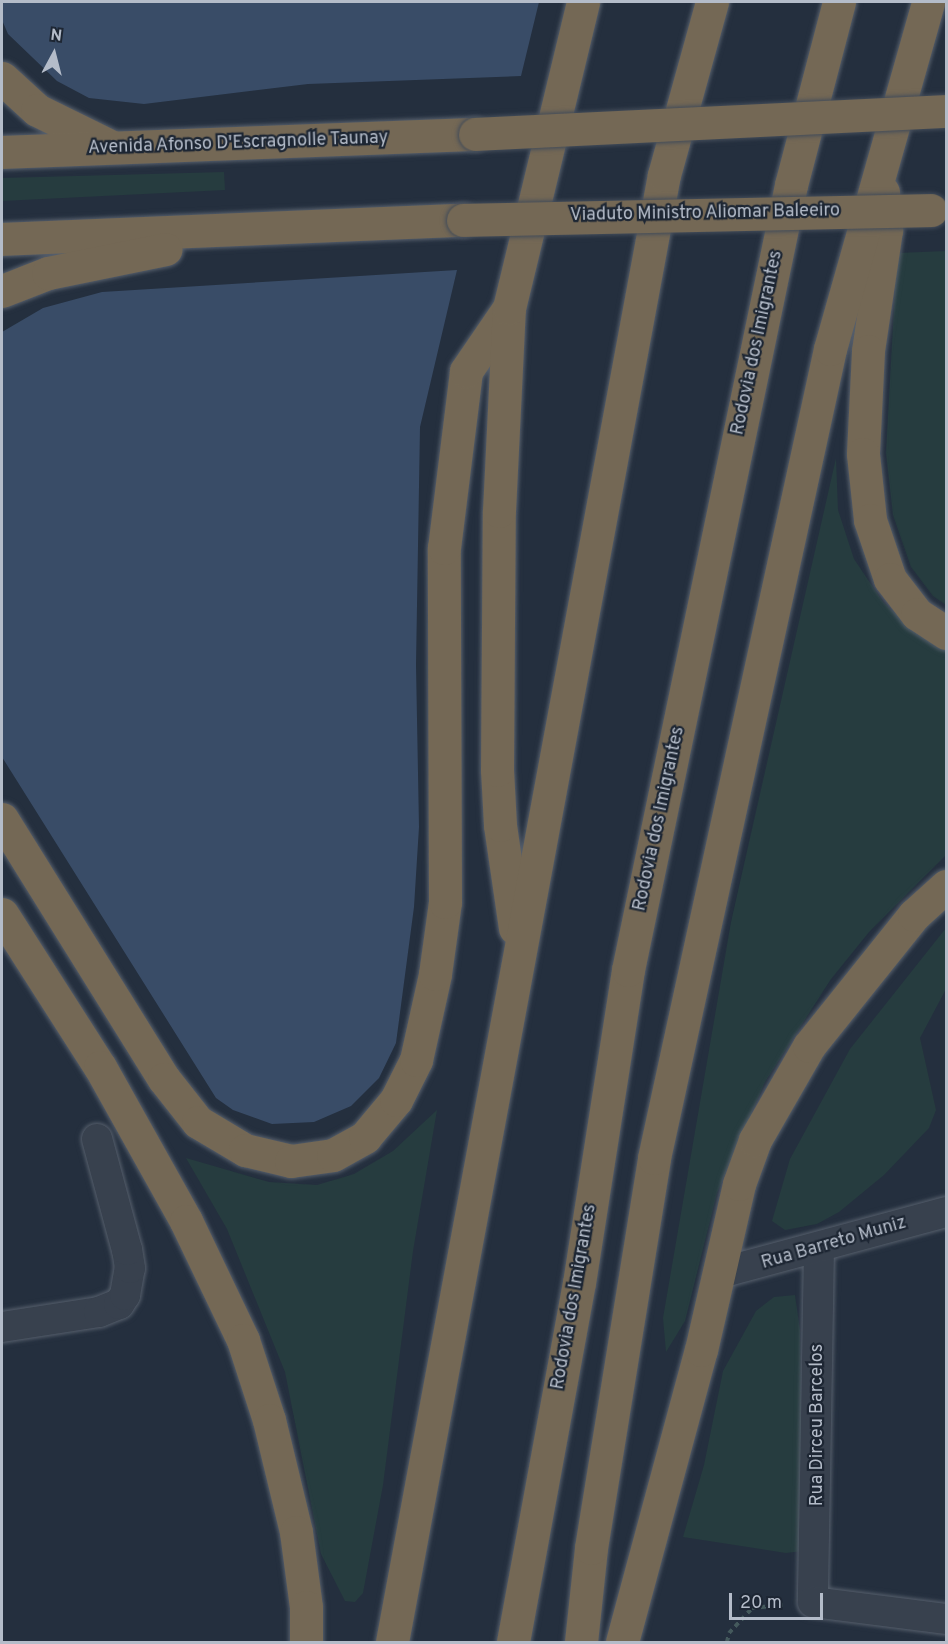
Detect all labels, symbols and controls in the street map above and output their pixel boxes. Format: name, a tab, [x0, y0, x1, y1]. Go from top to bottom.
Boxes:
north arrow	[24, 24, 84, 84]
text: N	[49, 26, 63, 47]
street label: Avenida Afonso D'Escragnolle Taunay	[87, 128, 389, 160]
street label: Viaduto Ministro Aliomar Baleeiro	[569, 201, 841, 227]
street label: Rodovia dos Imigrantes	[728, 249, 788, 437]
street label: Rodovia dos Imigrantes	[630, 725, 690, 913]
street label: Rodovia dos Imigrantes	[548, 1203, 602, 1391]
street label: Rua Barreto Muniz	[759, 1213, 909, 1275]
street label: Rua Dirceu Barcelos	[807, 1344, 829, 1506]
scale bar	[732, 1581, 826, 1619]
text: 20 m	[740, 1592, 782, 1615]

